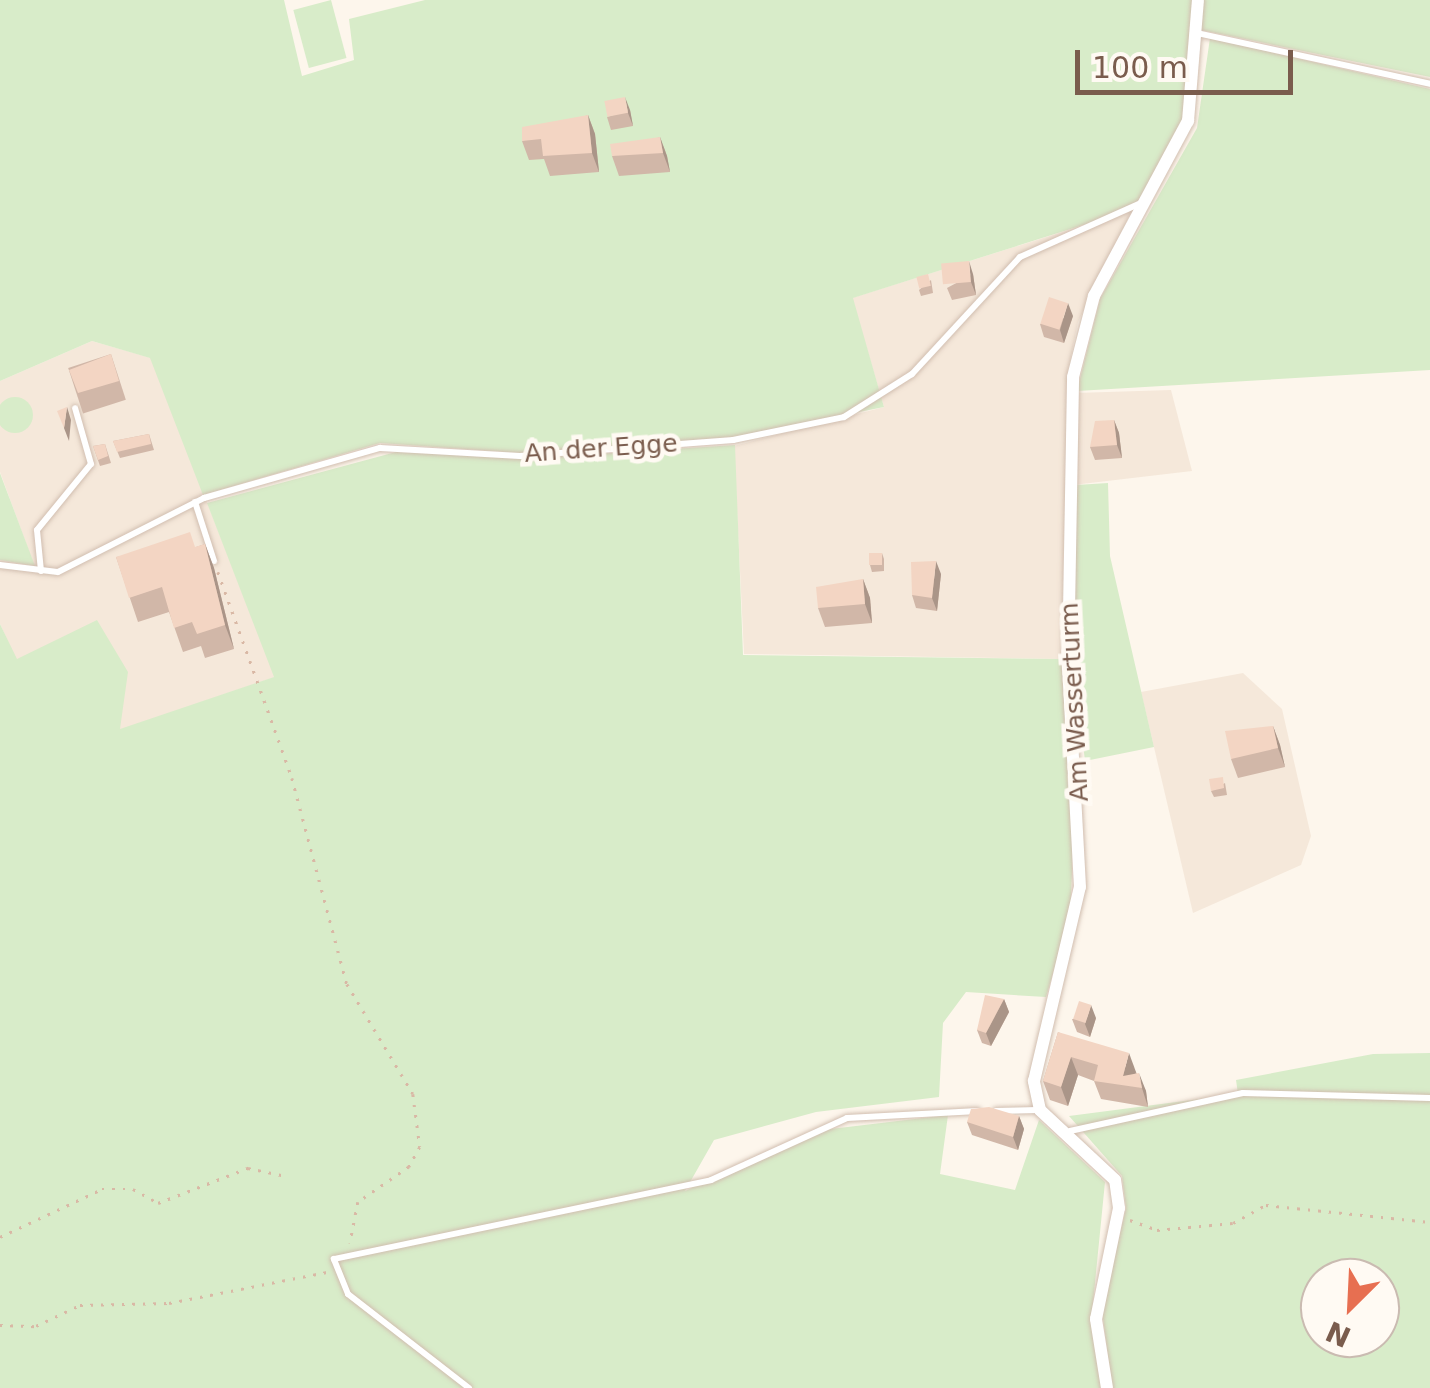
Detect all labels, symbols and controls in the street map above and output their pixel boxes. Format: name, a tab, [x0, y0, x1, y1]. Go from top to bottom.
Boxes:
scale bar	[1080, 30, 1298, 92]
text: 100 m	[1092, 50, 1188, 85]
street label: An der Egge	[523, 429, 679, 469]
street label: Am Wasserturm	[1055, 602, 1095, 802]
north arrow	[1300, 1258, 1400, 1358]
text: N	[1321, 1314, 1356, 1354]

